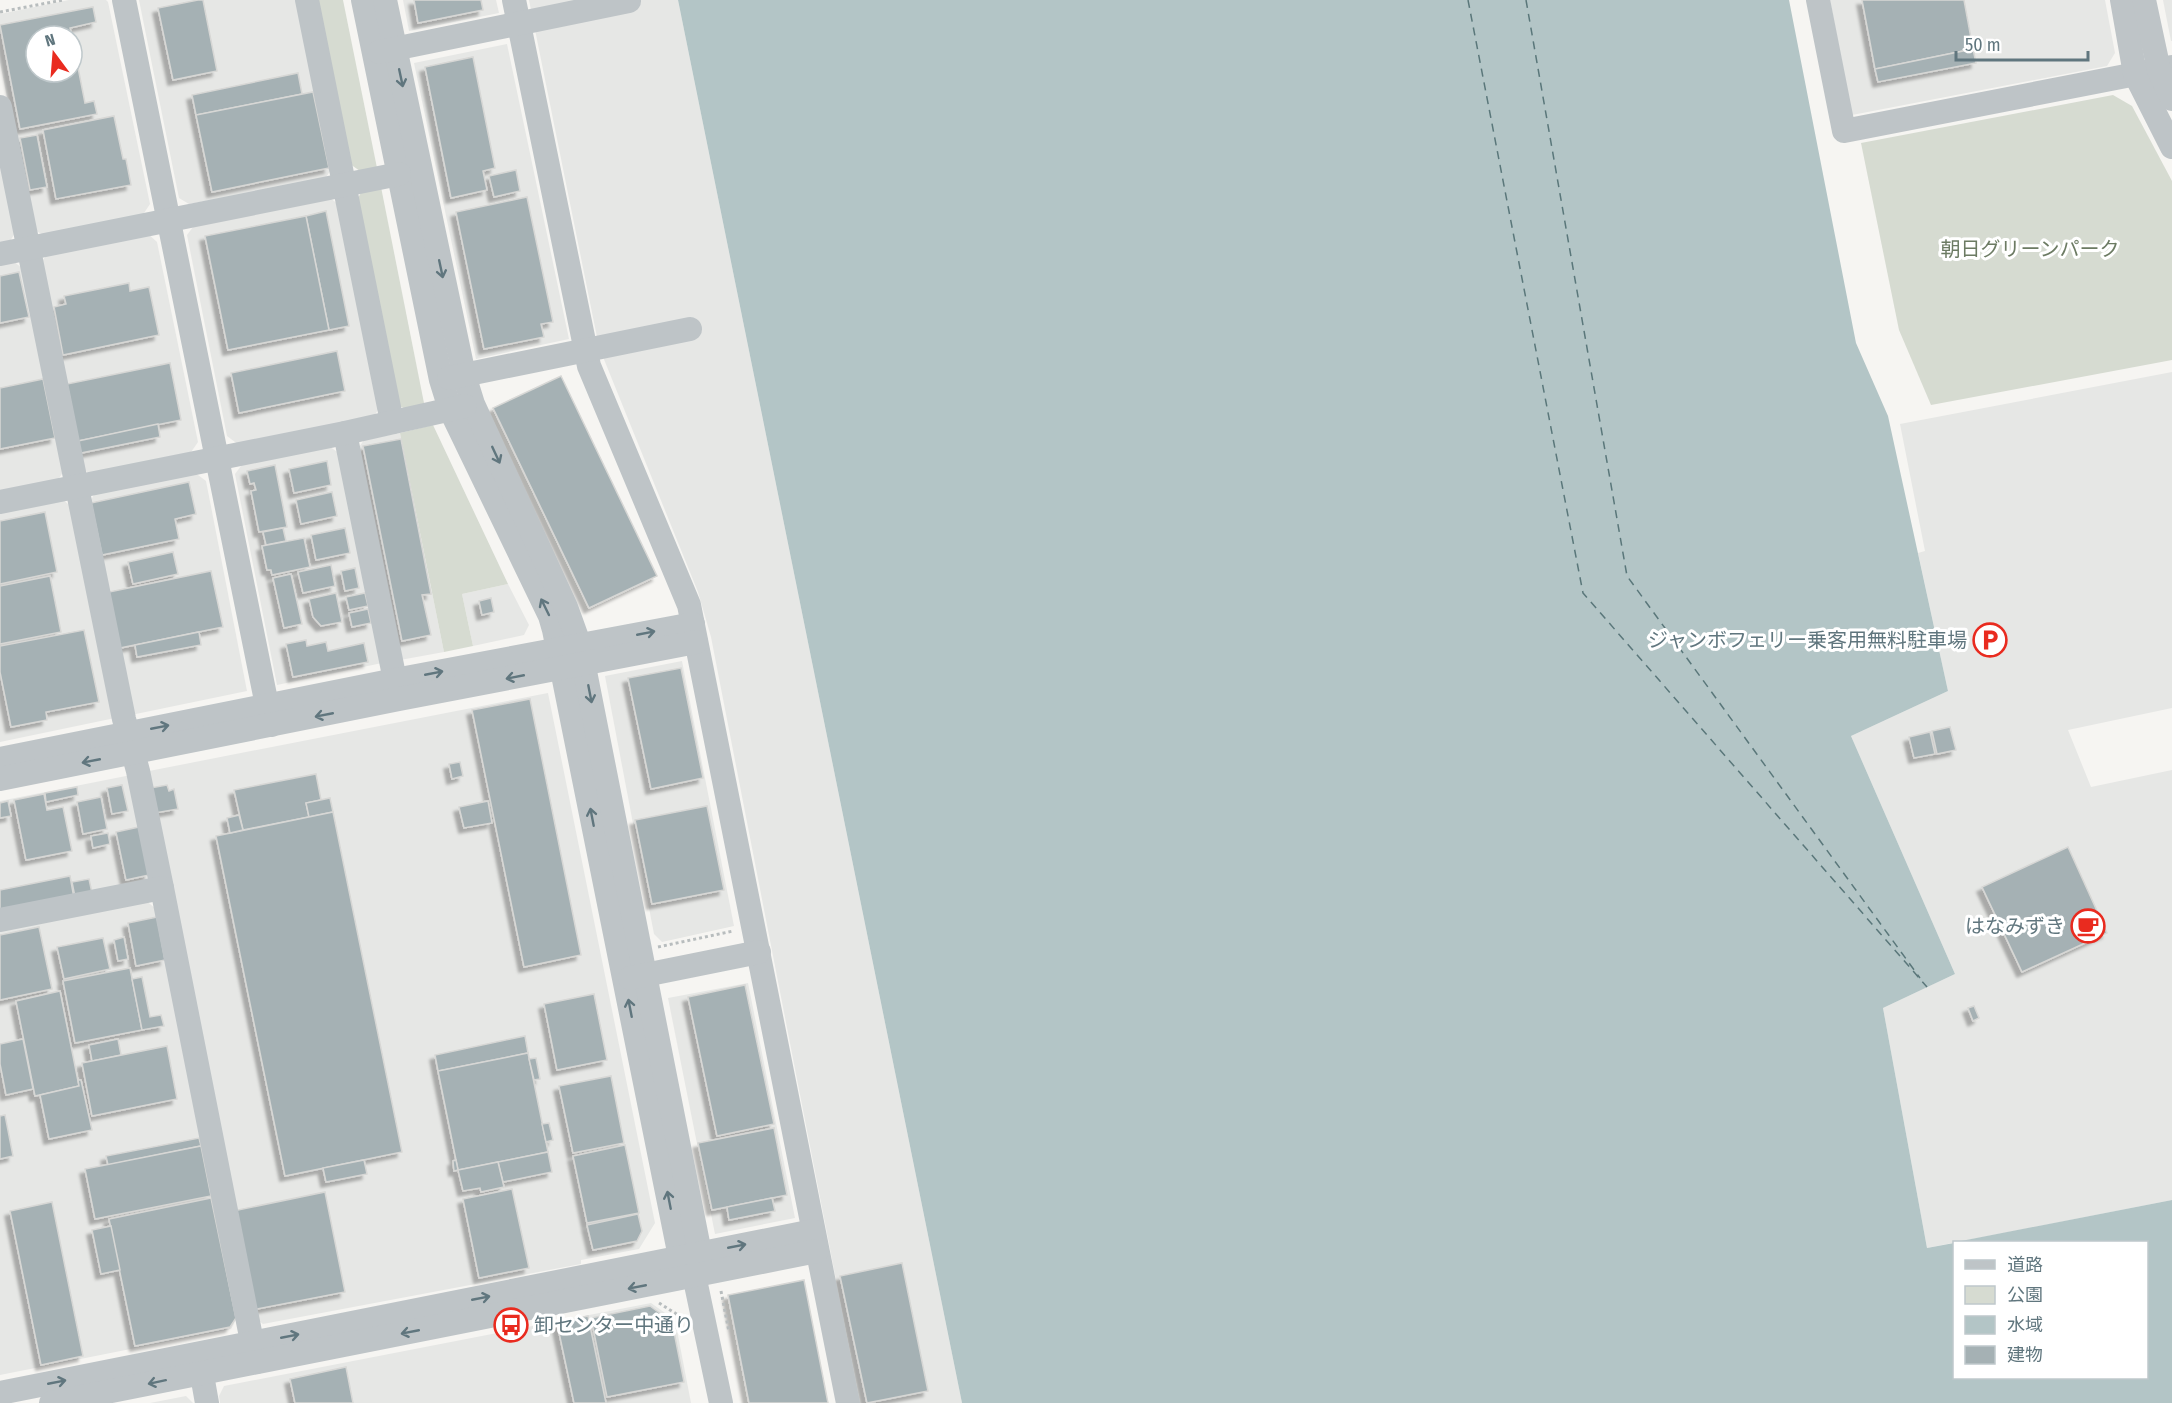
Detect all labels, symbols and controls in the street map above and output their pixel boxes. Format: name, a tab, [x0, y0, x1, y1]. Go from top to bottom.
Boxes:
north arrow	[24, 24, 84, 84]
scale bar	[1956, 24, 2088, 62]
text: N	[43, 30, 57, 51]
text: 50 m	[1965, 34, 2001, 56]
one-way arrow	[396, 68, 407, 87]
park label: 朝日グリーンパーク	[1941, 237, 2120, 261]
one-way arrow	[436, 258, 447, 278]
one-way arrow	[491, 445, 502, 463]
one-way arrow	[539, 598, 551, 616]
parking icon: ジャンボフェリー乗客用無料駐車場	[1972, 622, 2008, 658]
one-way arrow	[636, 627, 656, 638]
place label: ジャンボフェリー乗客用無料駐車場	[1648, 628, 1967, 652]
one-way arrow	[424, 667, 443, 678]
one-way arrow	[506, 672, 525, 683]
one-way arrow	[585, 684, 596, 703]
one-way arrow	[314, 709, 333, 721]
one-way arrow	[150, 721, 170, 732]
one-way arrow	[82, 756, 101, 767]
one-way arrow	[586, 808, 597, 827]
cafe icon: はなみずき	[2070, 908, 2106, 944]
place label: はなみずき	[1965, 914, 2065, 938]
one-way arrow	[624, 999, 636, 1018]
one-way arrow	[663, 1190, 674, 1210]
one-way arrow	[727, 1240, 747, 1251]
legend	[1953, 1241, 2148, 1379]
text: 道路	[2007, 1254, 2043, 1276]
one-way arrow	[628, 1282, 647, 1293]
text: 公園	[2007, 1284, 2043, 1306]
one-way arrow	[471, 1292, 490, 1303]
bus stop icon: 卸センター中通り	[493, 1307, 529, 1343]
place label: 卸センター中通り	[534, 1313, 694, 1337]
text: 水域	[2007, 1314, 2043, 1336]
one-way arrow	[401, 1327, 420, 1338]
one-way arrow	[280, 1330, 299, 1341]
text: 建物	[2007, 1344, 2043, 1366]
one-way arrow	[47, 1376, 67, 1387]
one-way arrow	[147, 1377, 167, 1388]

